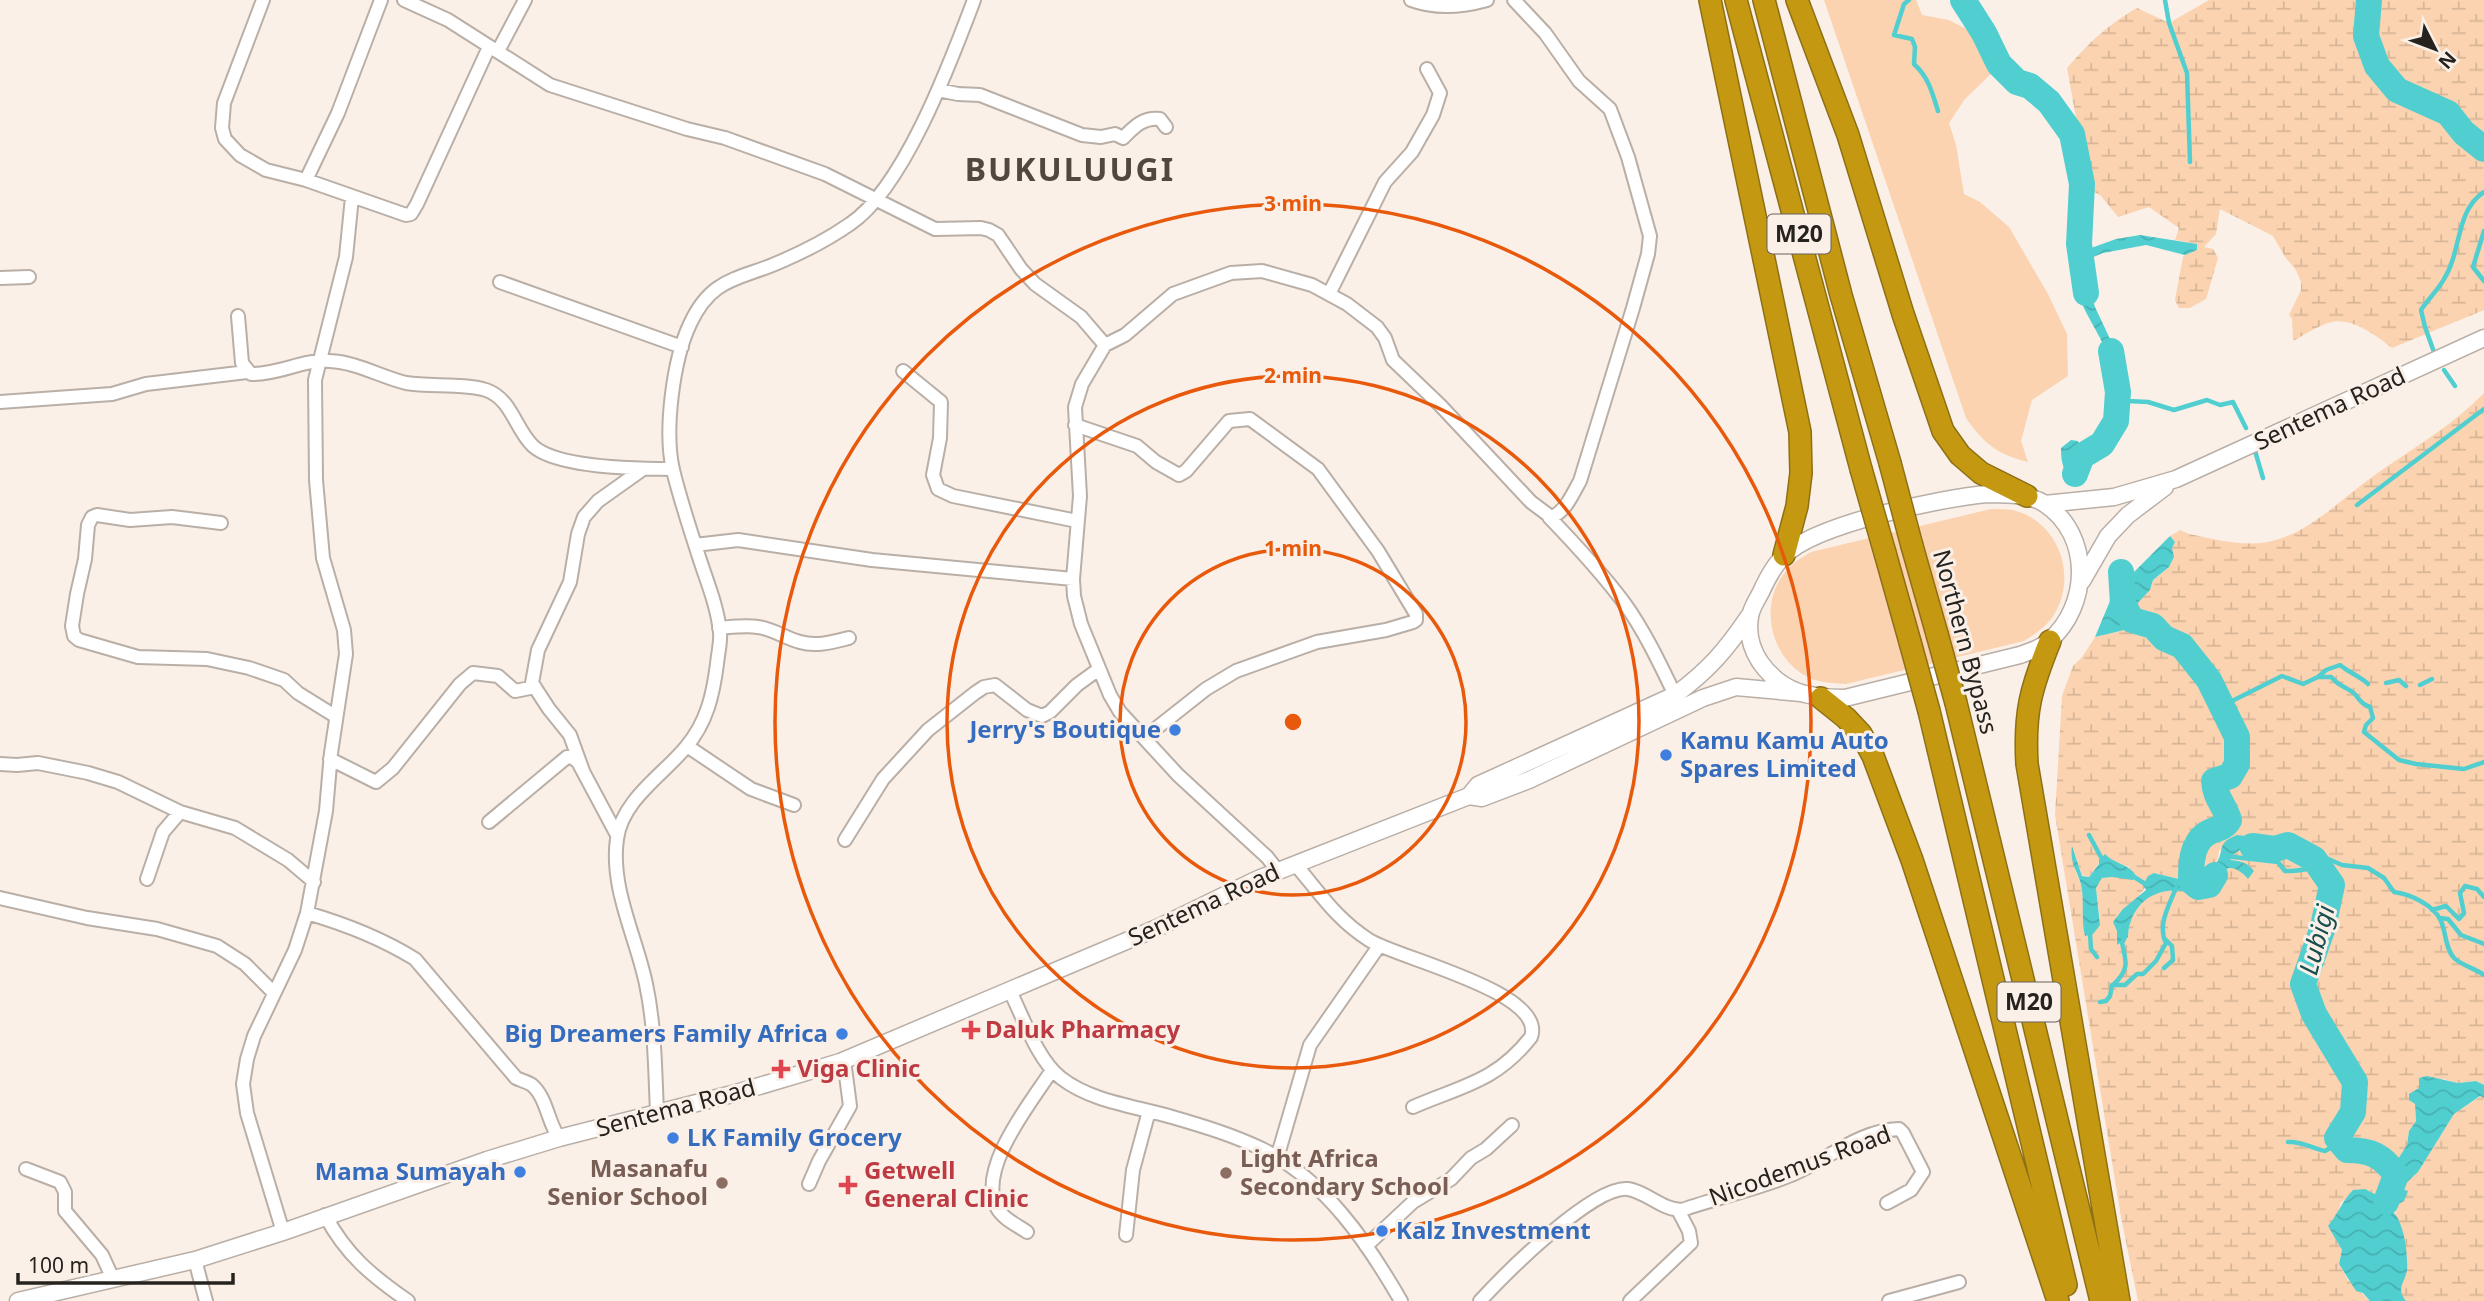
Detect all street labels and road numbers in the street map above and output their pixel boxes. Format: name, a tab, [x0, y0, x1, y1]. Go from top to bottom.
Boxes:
road number: M20	[1768, 215, 1830, 254]
street label: Sentema Road	[2248, 358, 2410, 457]
street label: Northern Bypass	[1926, 546, 2007, 738]
street label: Sentema Road	[1122, 854, 1284, 953]
road number: M20	[1997, 982, 2060, 1021]
street label: Sentema Road	[592, 1069, 759, 1144]
street label: Nicodemus Road	[1704, 1116, 1895, 1213]

